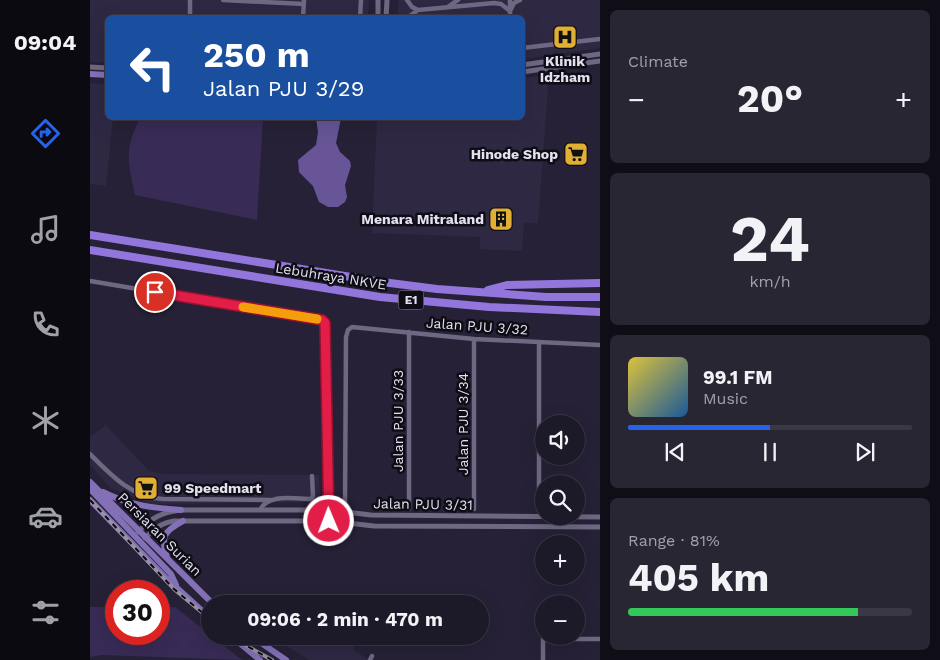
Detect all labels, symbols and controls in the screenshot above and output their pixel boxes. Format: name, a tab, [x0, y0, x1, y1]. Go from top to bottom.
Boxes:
hospital icon: Klinik Idzham	[552, 24, 578, 50]
text: 09:04	[14, 30, 76, 55]
text: 250 m	[203, 34, 310, 76]
icon: left	[120, 35, 185, 100]
text: Climate	[628, 52, 688, 71]
place label: Klinik Idzham	[540, 53, 590, 85]
text: Jalan PJU 3/29	[203, 76, 364, 101]
text: 20°	[737, 77, 803, 121]
text: −	[628, 83, 645, 116]
text: +	[895, 83, 912, 116]
icon: directions	[28, 116, 63, 151]
supermarket icon: Hinode Shop	[563, 141, 589, 167]
place label: Hinode Shop	[471, 146, 558, 162]
text: 24	[730, 201, 810, 277]
building icon: Menara Mitraland	[488, 206, 514, 232]
place label: Menara Mitraland	[361, 211, 484, 227]
icon: music	[28, 212, 63, 247]
street label: Lebuhraya NKVE	[274, 259, 388, 293]
pin	[134, 271, 176, 313]
text: km/h	[749, 272, 791, 291]
icon: arrive	[141, 278, 169, 306]
road number: E1	[398, 290, 424, 310]
icon: phone	[28, 307, 63, 342]
street label: Jalan PJU 3/32	[425, 314, 529, 338]
text: 99.1 FM	[703, 366, 772, 389]
street label: Jalan PJU 3/33	[390, 370, 406, 472]
street label: Jalan PJU 3/34	[455, 373, 471, 475]
text: Music	[703, 389, 748, 408]
icon: climate	[28, 403, 63, 438]
map controls	[535, 415, 585, 645]
button: sound	[535, 415, 585, 465]
icon: previous	[661, 438, 689, 466]
icon: pause	[756, 438, 784, 466]
icon: next	[851, 438, 879, 466]
supermarket icon: 99 Speedmart	[133, 475, 159, 501]
button: search	[535, 475, 585, 525]
place label: 99 Speedmart	[164, 480, 261, 496]
street label: Persiaran Surian	[115, 489, 205, 579]
position arrow	[302, 494, 354, 546]
street label: Jalan PJU 3/31	[373, 495, 473, 513]
icon: car	[28, 499, 63, 534]
text: Range · 81%	[628, 531, 720, 550]
button: +	[535, 535, 585, 585]
text: 405 km	[628, 556, 769, 600]
speed limit sign: 30	[105, 580, 170, 645]
icon: filters	[28, 595, 63, 630]
button: −	[535, 595, 585, 645]
text: 09:06 · 2 min · 470 m	[247, 608, 443, 631]

